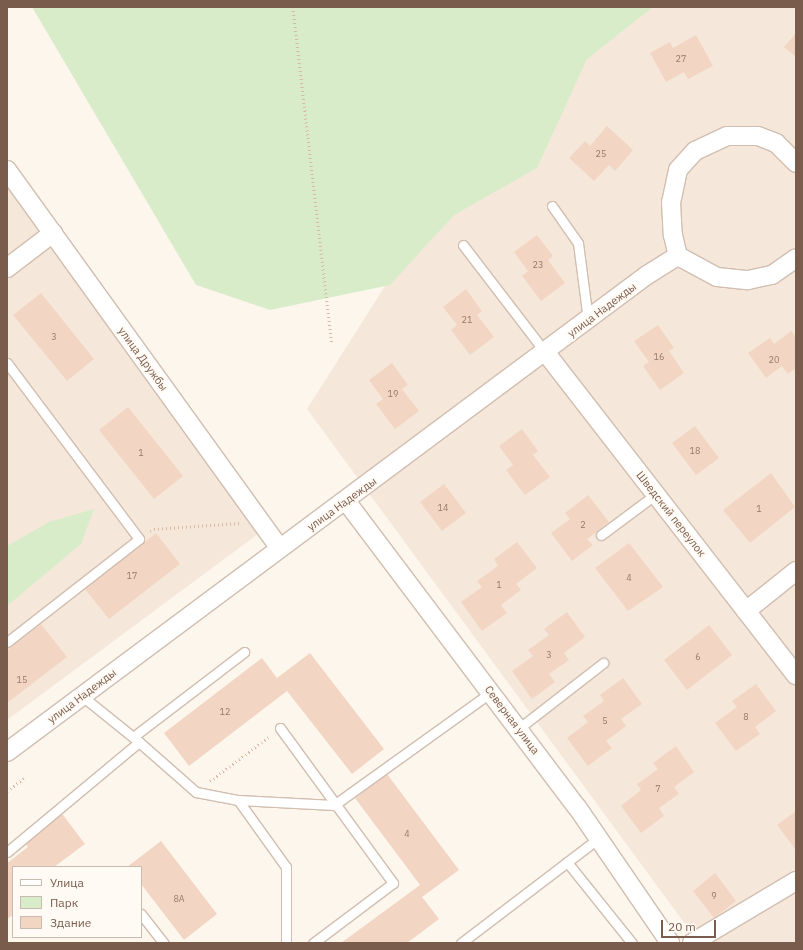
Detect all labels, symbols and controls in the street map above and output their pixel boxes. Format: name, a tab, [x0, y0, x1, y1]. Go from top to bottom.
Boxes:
house number: 27	[676, 54, 686, 64]
house number: 25	[596, 149, 606, 159]
house number: 23	[533, 260, 543, 270]
street label: улица Надежды	[565, 280, 639, 340]
house number: 21	[462, 315, 472, 325]
street label: улица Дружбы	[115, 325, 171, 393]
house number: 3	[51, 332, 57, 342]
house number: 16	[654, 352, 664, 362]
house number: 20	[769, 355, 779, 365]
house number: 19	[388, 389, 398, 399]
house number: 18	[690, 446, 700, 456]
house number: 1	[138, 448, 144, 458]
street label: Шведский переулок	[634, 469, 708, 559]
street label: улица Надежды	[305, 474, 379, 534]
house number: 14	[438, 503, 448, 513]
house number: 1	[756, 504, 762, 514]
house number: 2	[580, 520, 586, 530]
house number: 17	[127, 571, 137, 581]
house number: 4	[626, 573, 632, 583]
house number: 1	[496, 580, 502, 590]
house number: 3	[546, 650, 552, 660]
house number: 6	[695, 652, 701, 662]
street label: улица Надежды	[45, 666, 119, 726]
house number: 15	[17, 675, 27, 685]
street label: Северная улица	[482, 683, 542, 757]
house number: 12	[220, 707, 230, 717]
house number: 8	[743, 712, 749, 722]
house number: 5	[602, 716, 608, 726]
house number: 7	[655, 784, 661, 794]
house number: 4	[404, 829, 410, 839]
legend	[12, 866, 142, 938]
text: Улица	[50, 875, 84, 890]
house number: 9	[711, 891, 717, 901]
house number: 8А	[173, 894, 185, 904]
text: Парк	[50, 895, 78, 910]
scale bar	[663, 912, 718, 938]
text: Здание	[50, 915, 91, 930]
text: 20 m	[668, 919, 696, 934]

